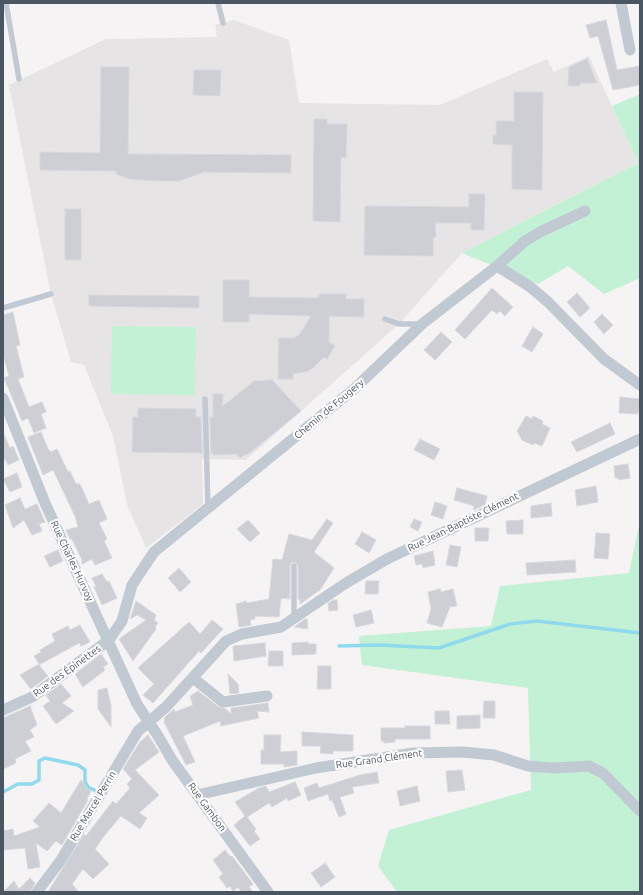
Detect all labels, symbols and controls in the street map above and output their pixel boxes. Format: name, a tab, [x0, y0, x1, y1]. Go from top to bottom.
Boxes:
street label: Chemin de Fougery	[292, 376, 366, 442]
street label: Rue Jean-Baptiste Clément	[406, 490, 520, 554]
street label: Rue Charles Hurvoy	[48, 519, 96, 603]
street label: Rue des Épinettes	[31, 642, 103, 700]
street label: Rue Grand Clément	[335, 747, 423, 771]
street label: Rue Marcel Perrin	[67, 769, 119, 843]
street label: Rue Gambon	[185, 780, 229, 834]

